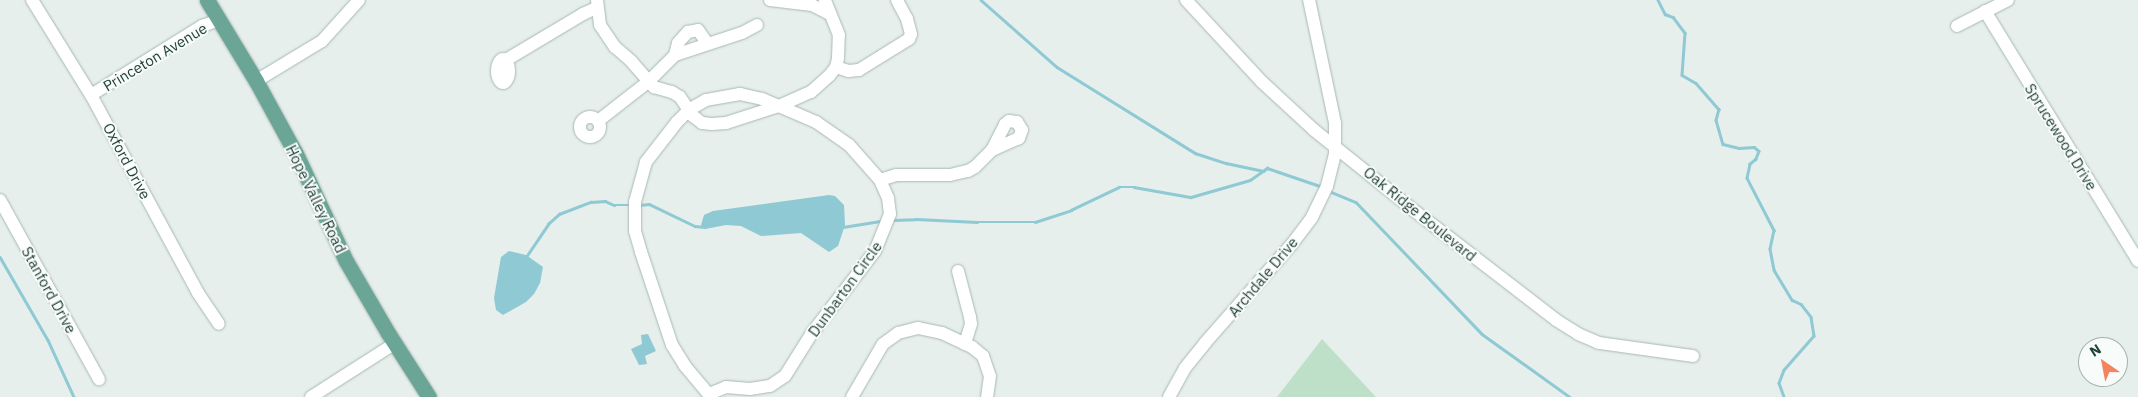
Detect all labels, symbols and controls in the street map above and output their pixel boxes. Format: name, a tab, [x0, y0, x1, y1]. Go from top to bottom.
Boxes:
street label: Princeton Avenue	[100, 19, 210, 95]
street label: Sprucewood Drive	[2021, 80, 2101, 194]
street label: Oxford Drive	[99, 120, 155, 202]
street label: Hope Valley Road	[282, 142, 350, 256]
street label: Oak Ridge Boulevard	[1360, 163, 1480, 265]
street label: Archdale Drive	[1224, 233, 1302, 321]
street label: Dunbarton Circle	[804, 238, 886, 340]
street label: Stanford Drive	[18, 244, 80, 336]
north arrow	[2078, 337, 2128, 387]
text: N	[2086, 340, 2105, 361]

